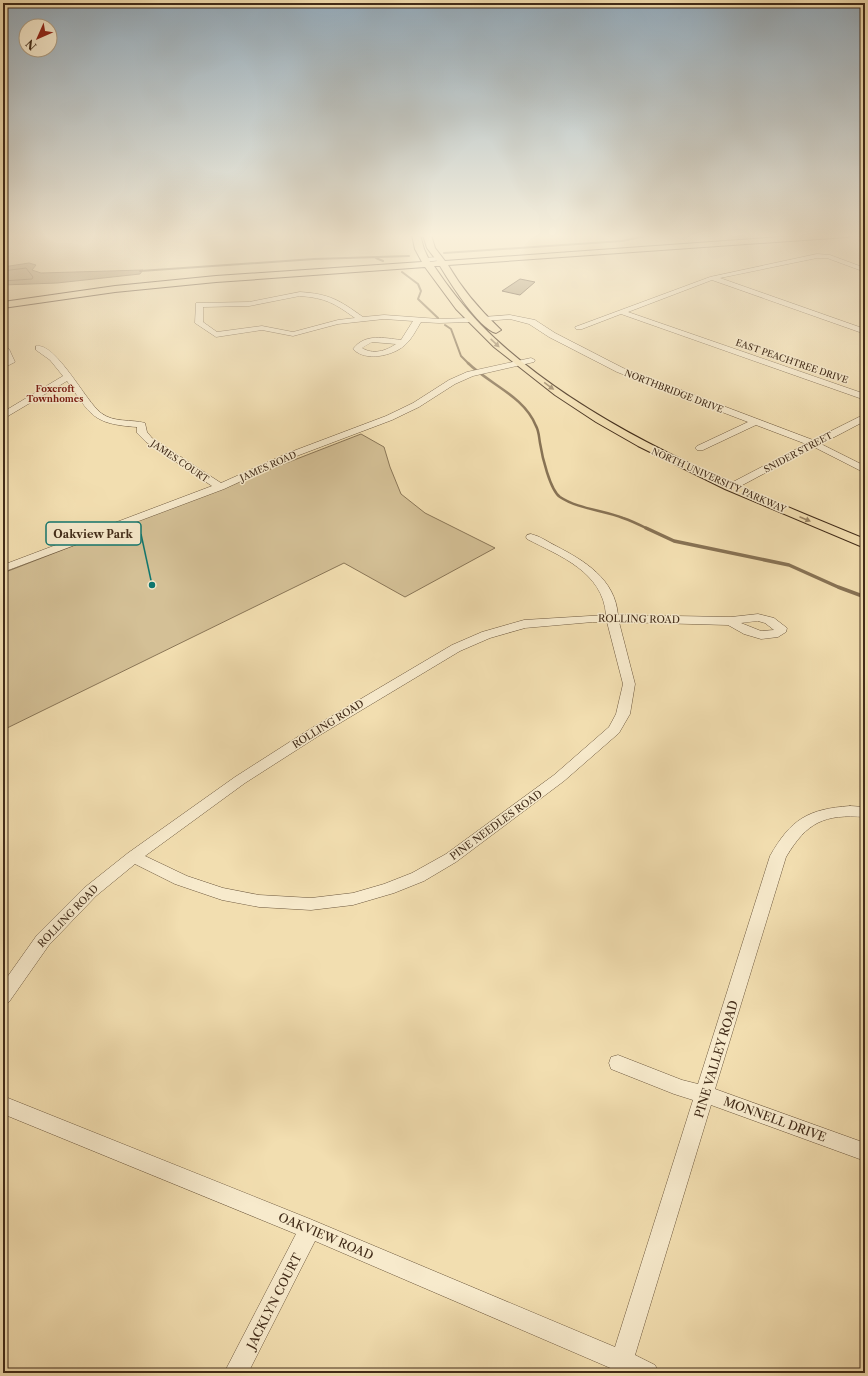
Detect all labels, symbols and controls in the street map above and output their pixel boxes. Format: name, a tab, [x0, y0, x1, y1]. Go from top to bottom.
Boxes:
north arrow	[18, 18, 58, 58]
text: N	[22, 36, 39, 53]
street label: EAST PEACHTREE DRIVE	[734, 337, 850, 385]
one-way arrow	[490, 338, 499, 347]
street label: NORTHBRIDGE DRIVE	[623, 367, 725, 415]
one-way arrow	[543, 382, 554, 390]
district label: Foxcroft Townhomes	[27, 383, 83, 404]
street label: SNIDER STREET	[762, 429, 834, 475]
street label: JAMES COURT	[147, 436, 211, 485]
street label: NORTH UNIVERSITY PARKWAY	[650, 445, 789, 515]
street label: JAMES ROAD	[236, 449, 298, 484]
one-way arrow	[800, 516, 812, 522]
callout: Oakview Park	[46, 522, 141, 545]
text: Oakview Park	[53, 527, 133, 541]
street label: ROLLING ROAD	[598, 612, 680, 626]
street label: ROLLING ROAD	[290, 697, 366, 751]
street label: PINE NEEDLES ROAD	[447, 787, 545, 863]
street label: ROLLING ROAD	[35, 882, 101, 950]
street label: PINE VALLEY ROAD	[691, 998, 741, 1120]
street label: MONNELL DRIVE	[722, 1093, 828, 1145]
street label: OAKVIEW ROAD	[276, 1209, 376, 1263]
street label: JACKLYN COURT	[242, 1250, 305, 1353]

